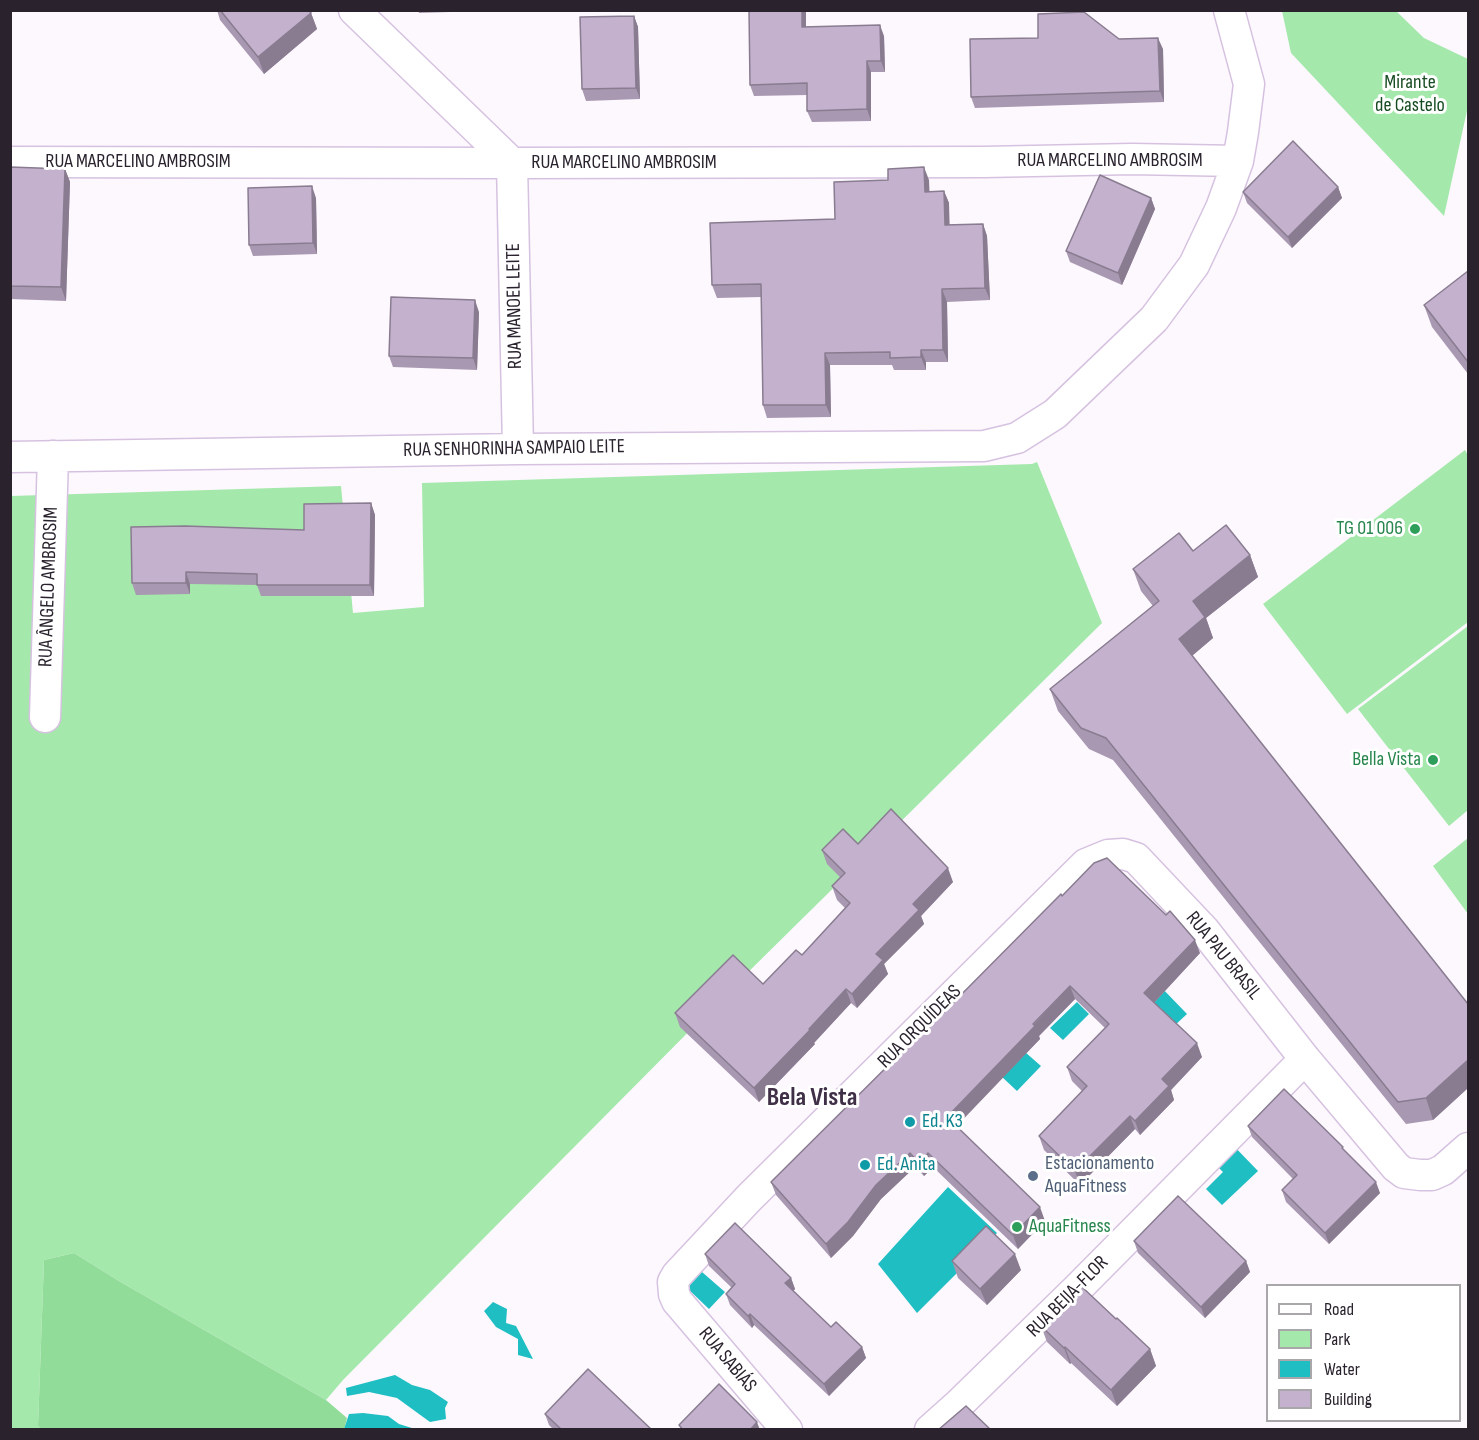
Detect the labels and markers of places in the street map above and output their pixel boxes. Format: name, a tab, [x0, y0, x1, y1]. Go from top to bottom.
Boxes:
place label: TG 01 006	[1336, 517, 1403, 541]
marker: TG 01 006	[1408, 522, 1422, 536]
place label: Bella Vista	[1352, 748, 1421, 772]
marker: Bella Vista	[1426, 753, 1440, 767]
place label: Ed. K3	[922, 1110, 963, 1134]
marker: Ed. K3	[903, 1115, 917, 1129]
place label: Estacionamento AquaFitness	[1045, 1152, 1154, 1199]
place label: Ed. Anita	[877, 1153, 935, 1177]
marker: Ed. Anita	[858, 1158, 872, 1172]
marker: Estacionamento AquaFitness	[1026, 1169, 1040, 1183]
place label: AquaFitness	[1029, 1215, 1111, 1239]
marker: AquaFitness	[1010, 1220, 1024, 1234]

